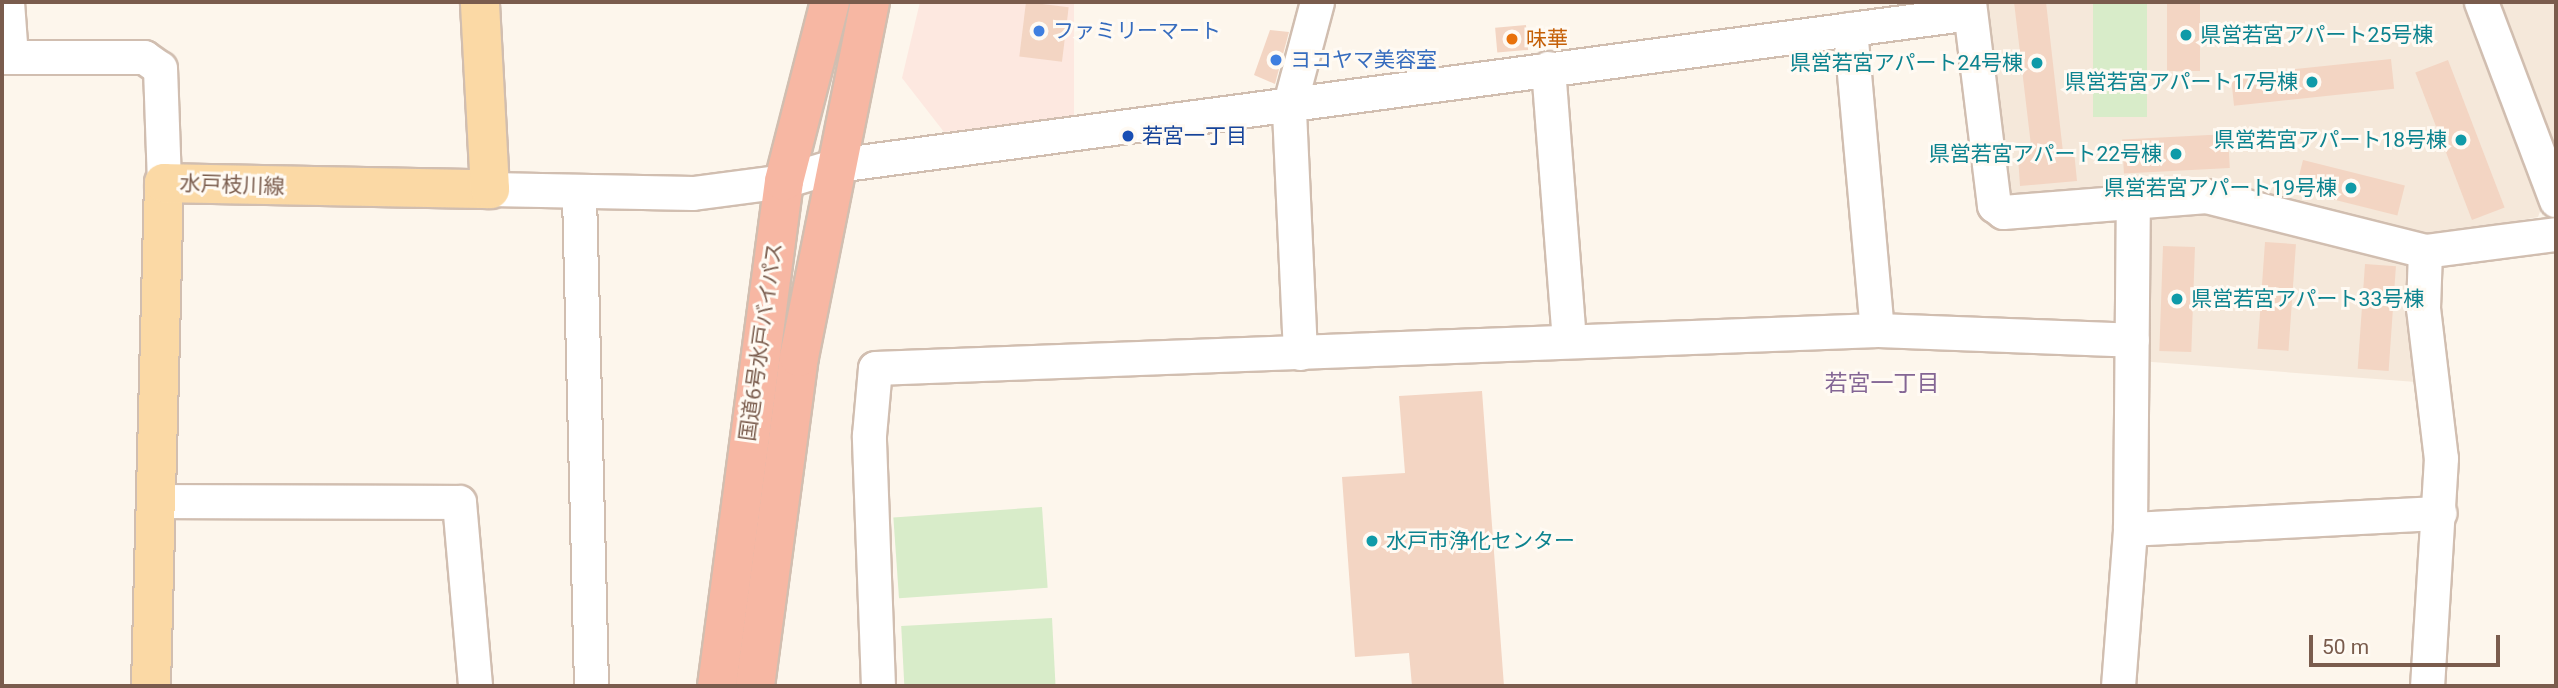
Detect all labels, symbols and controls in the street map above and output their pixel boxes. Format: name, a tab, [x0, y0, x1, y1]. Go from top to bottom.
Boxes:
place label: ファミリーマート	[1053, 18, 1221, 44]
place label: 県営若宮アパート25号棟	[2200, 22, 2434, 48]
marker: ファミリーマート	[1031, 23, 1047, 39]
place label: 味華	[1526, 26, 1568, 52]
marker: 県営若宮アパート25号棟	[2178, 27, 2194, 43]
marker: 味華	[1504, 31, 1520, 47]
place label: ヨコヤマ美容室	[1290, 47, 1437, 73]
place label: 県営若宮アパート24号棟	[1789, 50, 2023, 76]
marker: ヨコヤマ美容室	[1268, 52, 1284, 68]
marker: 県営若宮アパート24号棟	[2029, 55, 2045, 71]
place label: 県営若宮アパート17号棟	[2064, 69, 2298, 95]
marker: 県営若宮アパート17号棟	[2304, 74, 2320, 90]
place label: 若宮一丁目	[1142, 123, 1247, 149]
place label: 県営若宮アパート18号棟	[2213, 127, 2447, 153]
marker: 若宮一丁目	[1120, 128, 1136, 144]
marker: 県営若宮アパート18号棟	[2453, 132, 2469, 148]
place label: 県営若宮アパート22号棟	[1928, 141, 2162, 167]
marker: 県営若宮アパート22号棟	[2168, 146, 2184, 162]
street label: 水戸枝川線	[179, 171, 285, 199]
place label: 県営若宮アパート19号棟	[2103, 175, 2337, 201]
marker: 県営若宮アパート19号棟	[2343, 180, 2359, 196]
street label: 国道6号水戸バイパス	[735, 241, 787, 443]
place label: 県営若宮アパート33号棟	[2191, 286, 2425, 312]
marker: 県営若宮アパート33号棟	[2169, 291, 2185, 307]
district label: 若宮一丁目	[1825, 370, 1939, 398]
place label: 水戸市浄化センター	[1386, 528, 1575, 554]
marker: 水戸市浄化センター	[1364, 533, 1380, 549]
scale bar	[2313, 622, 2504, 666]
text: 50 m	[2322, 635, 2369, 659]

